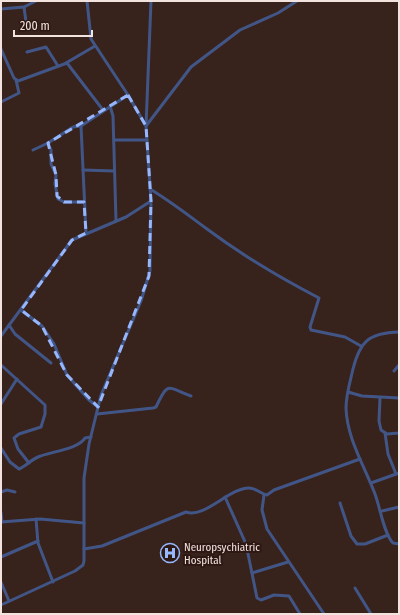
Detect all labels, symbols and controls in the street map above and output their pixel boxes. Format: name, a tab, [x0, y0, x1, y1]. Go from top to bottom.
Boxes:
scale bar	[14, 12, 92, 38]
text: 200 m	[20, 19, 50, 33]
place label: Neuropsychiatric Hospital	[184, 541, 260, 567]
hospital icon: Neuropsychiatric Hospital	[159, 542, 181, 564]

